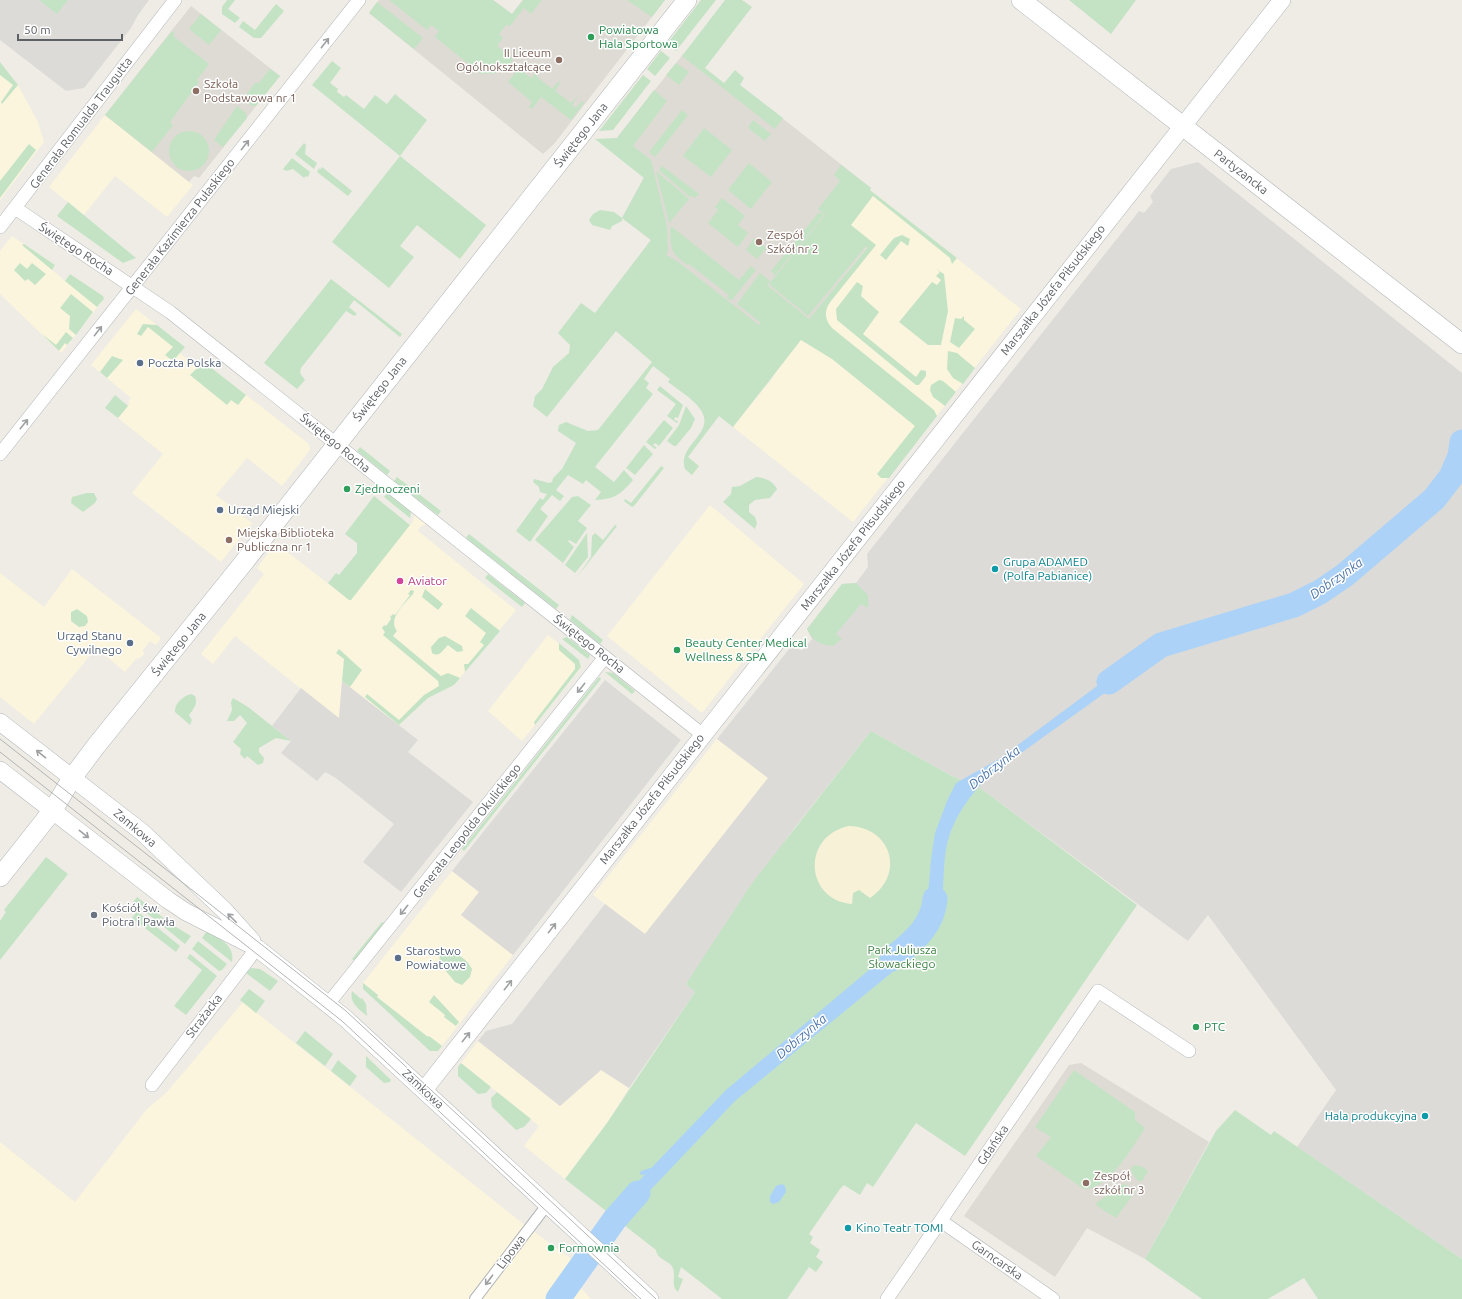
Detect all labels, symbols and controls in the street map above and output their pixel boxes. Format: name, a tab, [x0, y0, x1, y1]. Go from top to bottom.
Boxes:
scale bar	[18, 16, 122, 42]
text: 50 m	[24, 23, 51, 36]
place label: Powiatowa Hala Sportowa	[599, 23, 678, 50]
marker: Powiatowa Hala Sportowa	[586, 32, 596, 42]
one-way arrow	[321, 38, 329, 49]
place label: II Liceum Ogólnokształcące	[456, 46, 551, 73]
street label: Generała Romualda Traugutta	[27, 55, 134, 191]
marker: II Liceum Ogólnokształcące	[554, 55, 564, 65]
place label: Szkoła Podstawowa nr 1	[204, 77, 297, 104]
marker: Szkoła Podstawowa nr 1	[191, 86, 201, 96]
street label: Świętego Jana	[551, 100, 610, 170]
one-way arrow	[240, 140, 249, 151]
street label: Partyzancka	[1212, 147, 1271, 197]
street label: Generała Kazimierza Pułaskiego	[122, 156, 237, 298]
street label: Świętego Rocha	[37, 220, 116, 278]
street label: Marszałka Józefa Piłsudskiego	[998, 222, 1107, 357]
place label: Zespół Szkół nr 2	[767, 228, 819, 255]
marker: Zespół Szkół nr 2	[754, 237, 764, 247]
one-way arrow	[94, 325, 102, 336]
street label: Świętego Jana	[350, 354, 409, 424]
place label: Poczta Polska	[148, 356, 221, 369]
marker: Poczta Polska	[135, 358, 145, 368]
street label: Świętego Rocha	[298, 410, 373, 475]
one-way arrow	[20, 418, 29, 429]
street label: Marszałka Józefa Piłsudskiego	[798, 477, 907, 612]
place label: Zjednoczeni	[355, 482, 420, 495]
marker: Zjednoczeni	[342, 484, 352, 494]
place label: Urząd Miejski	[228, 503, 299, 516]
marker: Urząd Miejski	[215, 505, 225, 515]
place label: Miejska Biblioteka Publiczna nr 1	[237, 526, 334, 553]
marker: Miejska Biblioteka Publiczna nr 1	[224, 535, 234, 545]
place label: Grupa ADAMED (Polfa Pabianice)	[1003, 555, 1092, 583]
water label: Dobrzynka	[1307, 555, 1365, 601]
marker: Grupa ADAMED (Polfa Pabianice)	[990, 564, 1000, 574]
place label: Aviator	[408, 574, 447, 587]
marker: Aviator	[395, 576, 405, 586]
street label: Świętego Jana	[149, 609, 208, 678]
street label: Świętego Rocha	[551, 612, 627, 675]
place label: Urząd Stanu Cywilnego	[57, 629, 122, 656]
place label: Beauty Center Medical Wellness & SPA	[685, 636, 807, 663]
marker: Urząd Stanu Cywilnego	[125, 638, 135, 648]
marker: Beauty Center Medical Wellness & SPA	[672, 645, 682, 655]
one-way arrow	[576, 682, 585, 693]
street label: Marszałka Józefa Piłsudskiego	[597, 731, 706, 866]
water label: Dobrzynka	[966, 743, 1022, 791]
one-way arrow	[35, 749, 46, 758]
street label: Generała Leopolda Okulickiego	[410, 761, 523, 901]
street label: Zamkowa	[111, 806, 159, 849]
one-way arrow	[78, 830, 89, 838]
place label: Kościół św. Piotra i Pawła	[102, 901, 175, 928]
one-way arrow	[399, 904, 408, 915]
marker: Kościół św. Piotra i Pawła	[89, 910, 99, 920]
one-way arrow	[227, 913, 237, 923]
one-way arrow	[547, 923, 556, 934]
park label: Park Juliusza Słowackiego	[867, 943, 937, 970]
place label: Starostwo Powiatowe	[406, 944, 466, 971]
marker: Starostwo Powiatowe	[393, 953, 403, 963]
one-way arrow	[503, 979, 512, 990]
street label: Strażacka	[183, 991, 224, 1040]
water label: Dobrzynka	[773, 1011, 829, 1061]
place label: PTC	[1204, 1020, 1226, 1033]
marker: PTC	[1191, 1022, 1201, 1032]
one-way arrow	[462, 1032, 470, 1043]
street label: Zamkowa	[400, 1066, 447, 1111]
place label: Hala produkcyjna	[1325, 1109, 1417, 1122]
marker: Hala produkcyjna	[1420, 1111, 1430, 1121]
street label: Gdańska	[974, 1122, 1011, 1167]
place label: Zespół szkół nr 3	[1094, 1169, 1144, 1196]
marker: Zespół szkół nr 3	[1081, 1178, 1091, 1188]
place label: Kino Teatr TOMI	[856, 1221, 943, 1234]
marker: Kino Teatr TOMI	[843, 1223, 853, 1233]
street label: Lipowa	[494, 1232, 527, 1271]
street label: Garncarska	[969, 1237, 1025, 1282]
place label: Formownia	[559, 1241, 619, 1254]
marker: Formownia	[546, 1243, 556, 1253]
one-way arrow	[485, 1274, 494, 1285]

